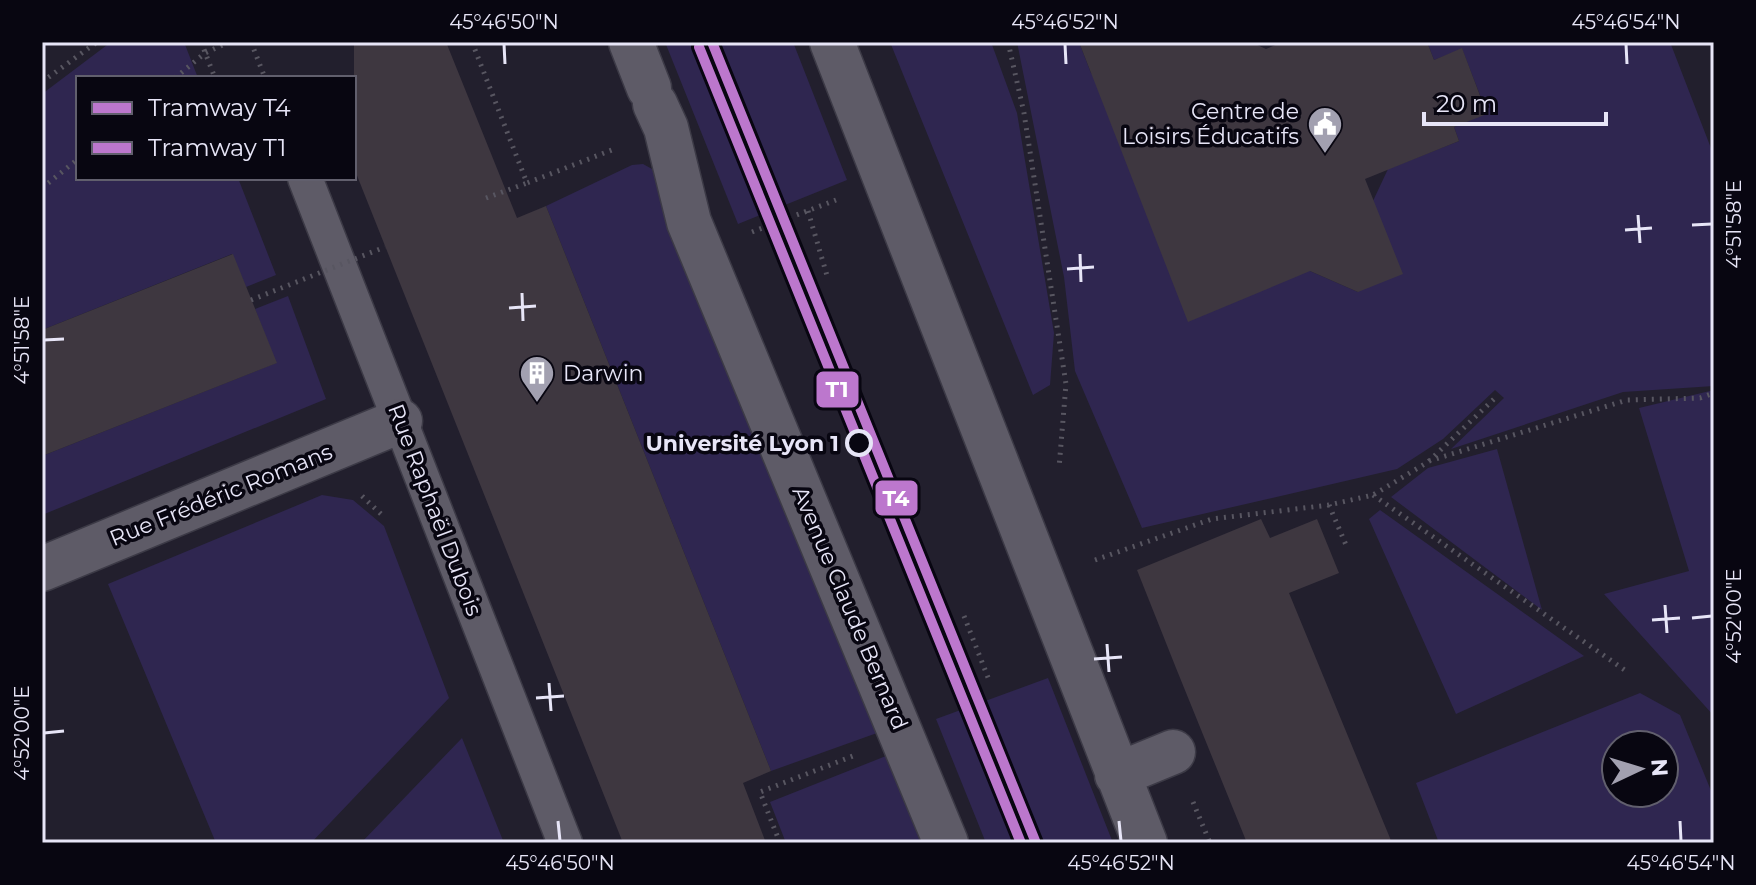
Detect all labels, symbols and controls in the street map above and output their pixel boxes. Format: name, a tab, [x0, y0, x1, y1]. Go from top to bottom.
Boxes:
text: 45°46'50"N	[449, 10, 559, 34]
text: 45°46'52"N	[1011, 10, 1119, 34]
text: 45°46'54"N	[1572, 10, 1680, 34]
legend	[76, 76, 356, 180]
scale bar	[1424, 76, 1606, 126]
text: 20 m	[1436, 89, 1497, 118]
text: Tramway T4	[148, 93, 291, 122]
place label: Centre de Loisirs Éducatifs	[1122, 98, 1299, 150]
public building icon: Centre de Loisirs Éducatifs	[1306, 105, 1344, 155]
text: Tramway T1	[148, 133, 287, 162]
text: 4°51'58"E	[1722, 180, 1746, 268]
text: 4°51'58"E	[10, 296, 34, 384]
building icon: Darwin	[518, 354, 556, 404]
place label: Darwin	[563, 360, 643, 387]
line badge: T1	[815, 370, 860, 409]
text: T1	[825, 376, 849, 403]
street label: Rue Raphaël Dubois	[382, 400, 488, 620]
place label: Université Lyon 1	[645, 430, 839, 457]
marker: Université Lyon 1	[846, 430, 872, 456]
street label: Rue Frédéric Romans	[106, 438, 337, 552]
line badge: T4	[874, 479, 919, 517]
street label: Avenue Claude Bernard	[786, 482, 914, 734]
text: T4	[883, 485, 909, 512]
text: 4°52'00"E	[1722, 568, 1746, 664]
text: 4°52'00"E	[10, 685, 34, 781]
north arrow	[1600, 729, 1680, 809]
text: N	[1645, 758, 1674, 777]
text: 45°46'50"N	[505, 851, 615, 875]
text: 45°46'52"N	[1067, 851, 1175, 875]
text: 45°46'54"N	[1627, 851, 1735, 875]

